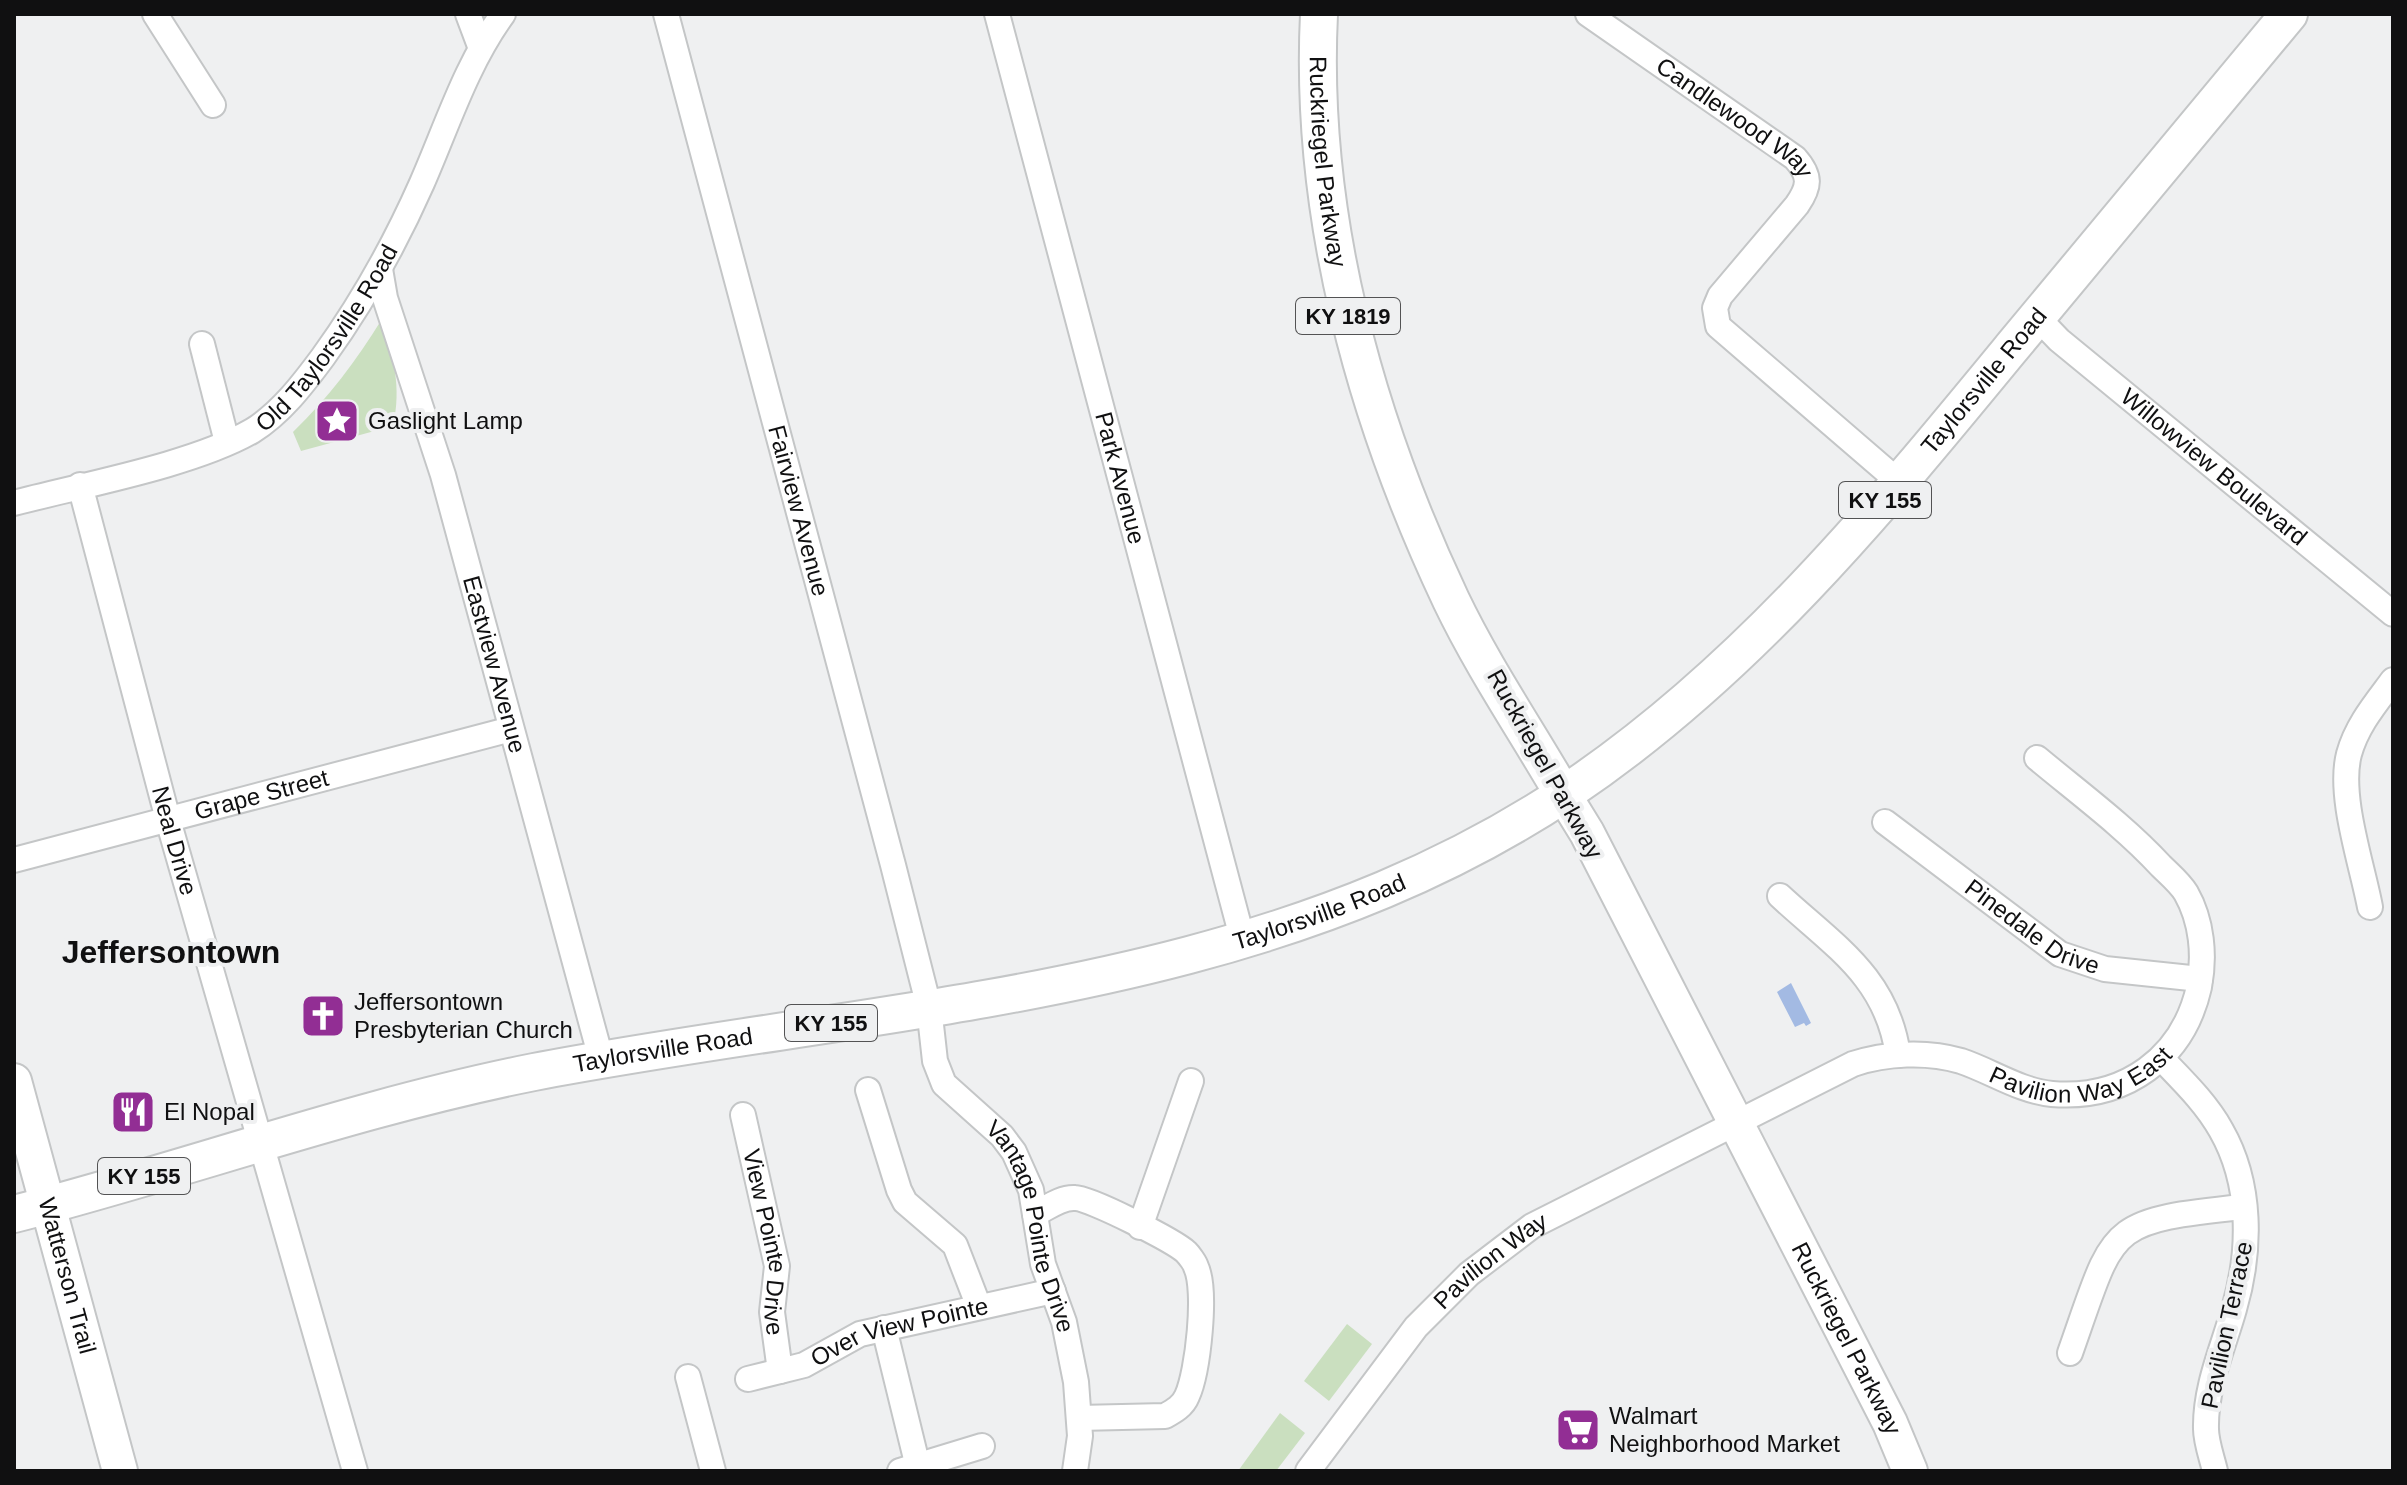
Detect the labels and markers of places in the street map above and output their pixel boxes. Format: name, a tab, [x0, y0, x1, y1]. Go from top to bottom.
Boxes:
place icon: Gaslight Lamp	[313, 397, 361, 445]
place label: Gaslight Lamp	[368, 407, 523, 434]
place label: Jeffersontown Presbyterian Church	[354, 988, 573, 1043]
church icon: Jeffersontown Presbyterian Church	[299, 992, 347, 1040]
restaurant icon: El Nopal	[109, 1088, 157, 1136]
place label: El Nopal	[164, 1098, 255, 1125]
place label: Walmart Neighborhood Market	[1609, 1402, 1840, 1457]
supermarket icon: Walmart Neighborhood Market	[1554, 1406, 1602, 1454]

